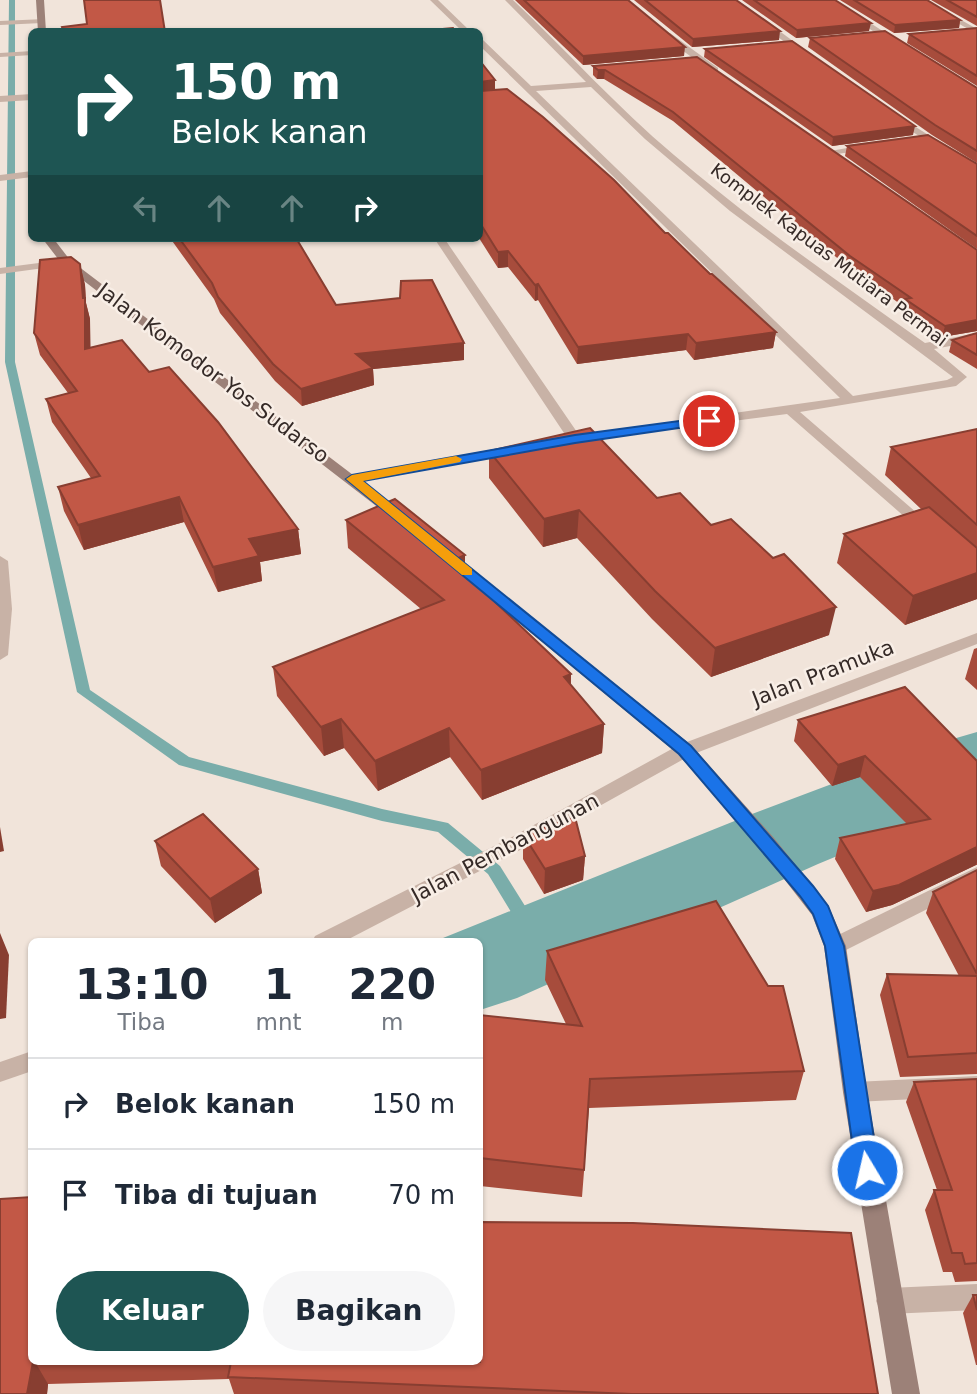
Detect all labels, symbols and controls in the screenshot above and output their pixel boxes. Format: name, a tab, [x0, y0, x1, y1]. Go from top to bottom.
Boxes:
text: 150 m	[171, 54, 341, 111]
icon: right	[56, 56, 147, 147]
text: Belok kanan	[171, 113, 368, 151]
street label: Komplek Kapuas Mutiara Permai	[707, 159, 952, 350]
icon: left	[127, 189, 165, 227]
icon: ahead	[200, 189, 238, 227]
icon: ahead	[273, 189, 311, 227]
icon: right	[346, 189, 384, 227]
street label: Jalan Komodor Yos Sudarso	[91, 277, 334, 468]
pin	[679, 391, 739, 451]
icon: arrive	[690, 402, 728, 440]
street label: Jalan Pramuka	[747, 635, 897, 712]
street label: Jalan Pembangunan	[405, 788, 603, 909]
text: 13:10	[75, 960, 209, 1009]
text: 1	[264, 960, 293, 1009]
text: 220	[348, 960, 436, 1009]
text: Tiba	[118, 1009, 166, 1035]
text: mnt	[256, 1009, 302, 1035]
text: m	[381, 1009, 403, 1035]
icon: right	[56, 1085, 94, 1123]
text: Belok kanan	[115, 1089, 295, 1119]
text: 150 m	[372, 1089, 455, 1119]
position arrow	[830, 1133, 904, 1207]
icon: arrive	[56, 1176, 94, 1214]
text: Tiba di tujuan	[115, 1180, 318, 1210]
text: 70 m	[388, 1180, 455, 1210]
button: Keluar	[56, 1271, 249, 1351]
button: Bagikan	[263, 1271, 455, 1351]

